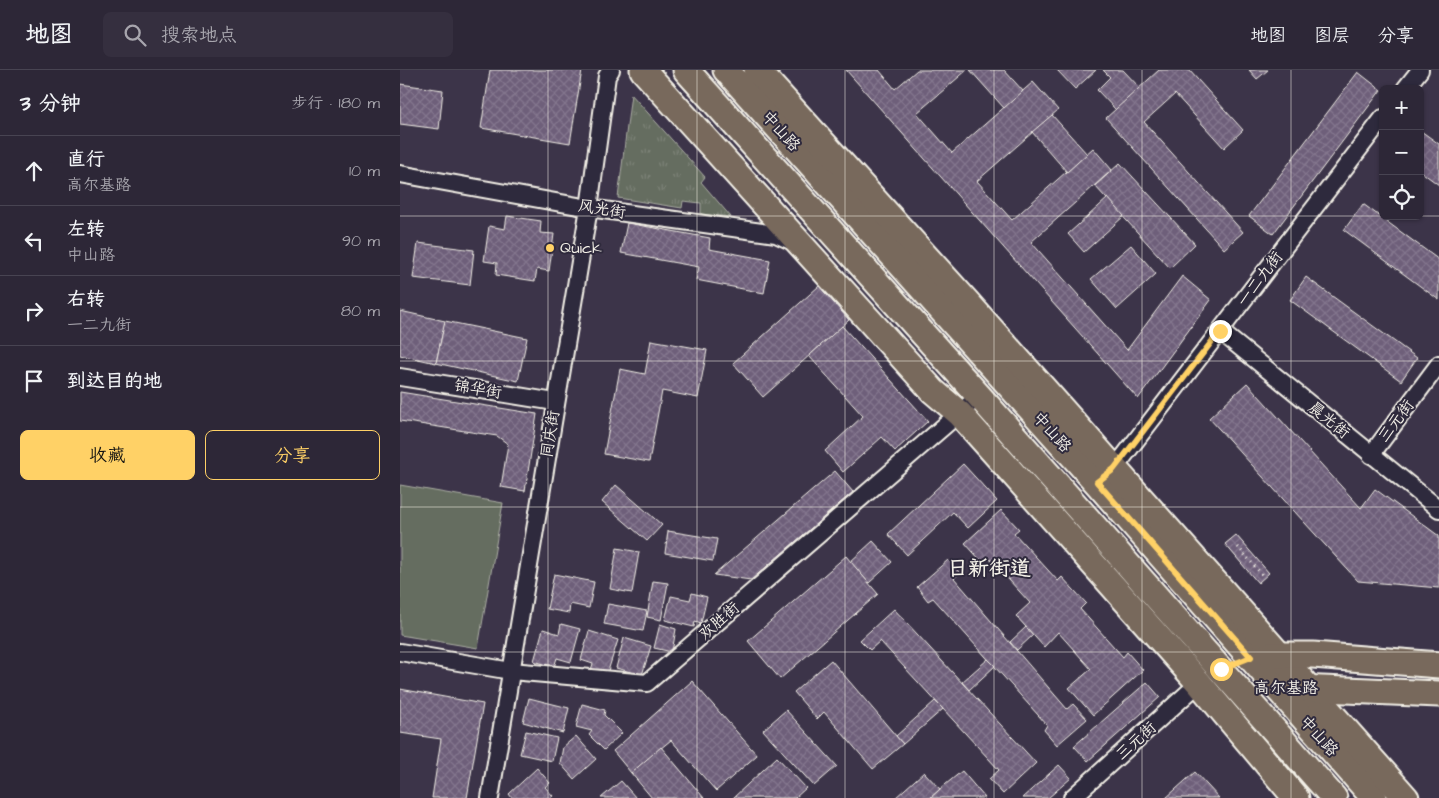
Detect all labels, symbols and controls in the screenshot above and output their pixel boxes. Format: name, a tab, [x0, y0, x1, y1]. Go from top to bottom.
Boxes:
search box	[103, 12, 453, 57]
text: 地图	[25, 18, 73, 52]
icon: search	[121, 21, 149, 49]
text: 搜索地点	[161, 22, 237, 49]
text: 地图	[1250, 23, 1286, 48]
text: 图层	[1314, 23, 1350, 48]
text: 分享	[1378, 23, 1414, 48]
map controls	[1379, 85, 1424, 220]
button: +	[1379, 85, 1424, 130]
text: 3 分钟	[20, 89, 81, 118]
text: 步行 · 180 m	[292, 92, 380, 114]
street label: 中山路	[757, 106, 805, 156]
button: −	[1379, 130, 1424, 175]
text: 直行	[67, 146, 105, 173]
icon: ahead	[20, 157, 48, 185]
text: 10 m	[349, 160, 380, 182]
text: 高尔基路	[67, 174, 131, 196]
button: locate	[1379, 175, 1424, 220]
street label: 风光街	[577, 194, 627, 224]
text: 左转	[67, 216, 105, 243]
icon: left	[20, 227, 48, 255]
text: 90 m	[342, 230, 380, 252]
place label: Quick	[560, 237, 602, 259]
marker: Quick	[544, 242, 556, 254]
text: 中山路	[67, 244, 115, 266]
street label: 一二九街	[1232, 247, 1288, 311]
text: 右转	[67, 286, 105, 313]
icon: right	[20, 297, 48, 325]
text: 80 m	[341, 300, 380, 322]
text: 一二九街	[67, 314, 131, 336]
route end	[1209, 320, 1232, 343]
icon: arrive	[20, 367, 48, 395]
text: 到达目的地	[67, 368, 162, 395]
street label: 锦华街	[453, 374, 503, 404]
street label: 三元街	[1373, 395, 1419, 447]
street label: 晨光街	[1303, 396, 1355, 444]
street label: 中山路	[1028, 407, 1076, 457]
street label: 同庆街	[535, 409, 565, 459]
button: 收藏	[20, 430, 195, 480]
button: 分享	[205, 430, 380, 480]
district label: 日新街道	[947, 554, 1031, 583]
street label: 欢胜街	[694, 597, 744, 645]
route start	[1210, 658, 1233, 681]
street label: 高尔基路	[1254, 677, 1318, 699]
street label: 中山路	[1295, 711, 1343, 761]
street label: 三元街	[1111, 717, 1161, 765]

